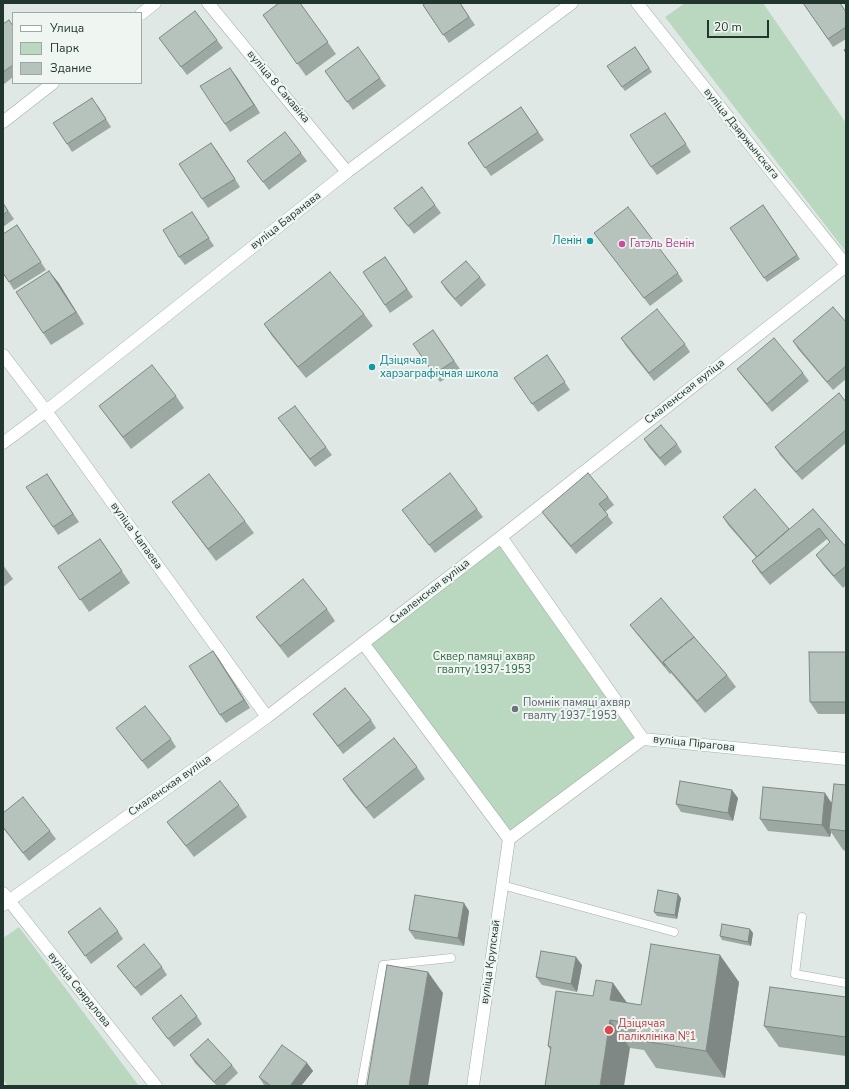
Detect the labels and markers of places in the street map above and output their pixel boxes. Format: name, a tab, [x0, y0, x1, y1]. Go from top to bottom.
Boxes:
place label: Ленін	[552, 234, 582, 248]
marker: Ленін	[585, 236, 595, 246]
place label: Гатэль Венін	[630, 237, 695, 251]
marker: Гатэль Венін	[617, 239, 627, 249]
place label: Дзіцячая харэаграфічная школа	[380, 354, 498, 380]
marker: Дзіцячая харэаграфічная школа	[367, 362, 377, 372]
place label: Помнік памяці ахвяр гвалту 1937-1953	[523, 696, 630, 722]
marker: Помнік памяці ахвяр гвалту 1937-1953	[510, 704, 520, 714]
place label: Дзіцячая паліклініка №1	[618, 1017, 696, 1043]
marker: Дзіцячая паліклініка №1	[603, 1024, 615, 1036]

